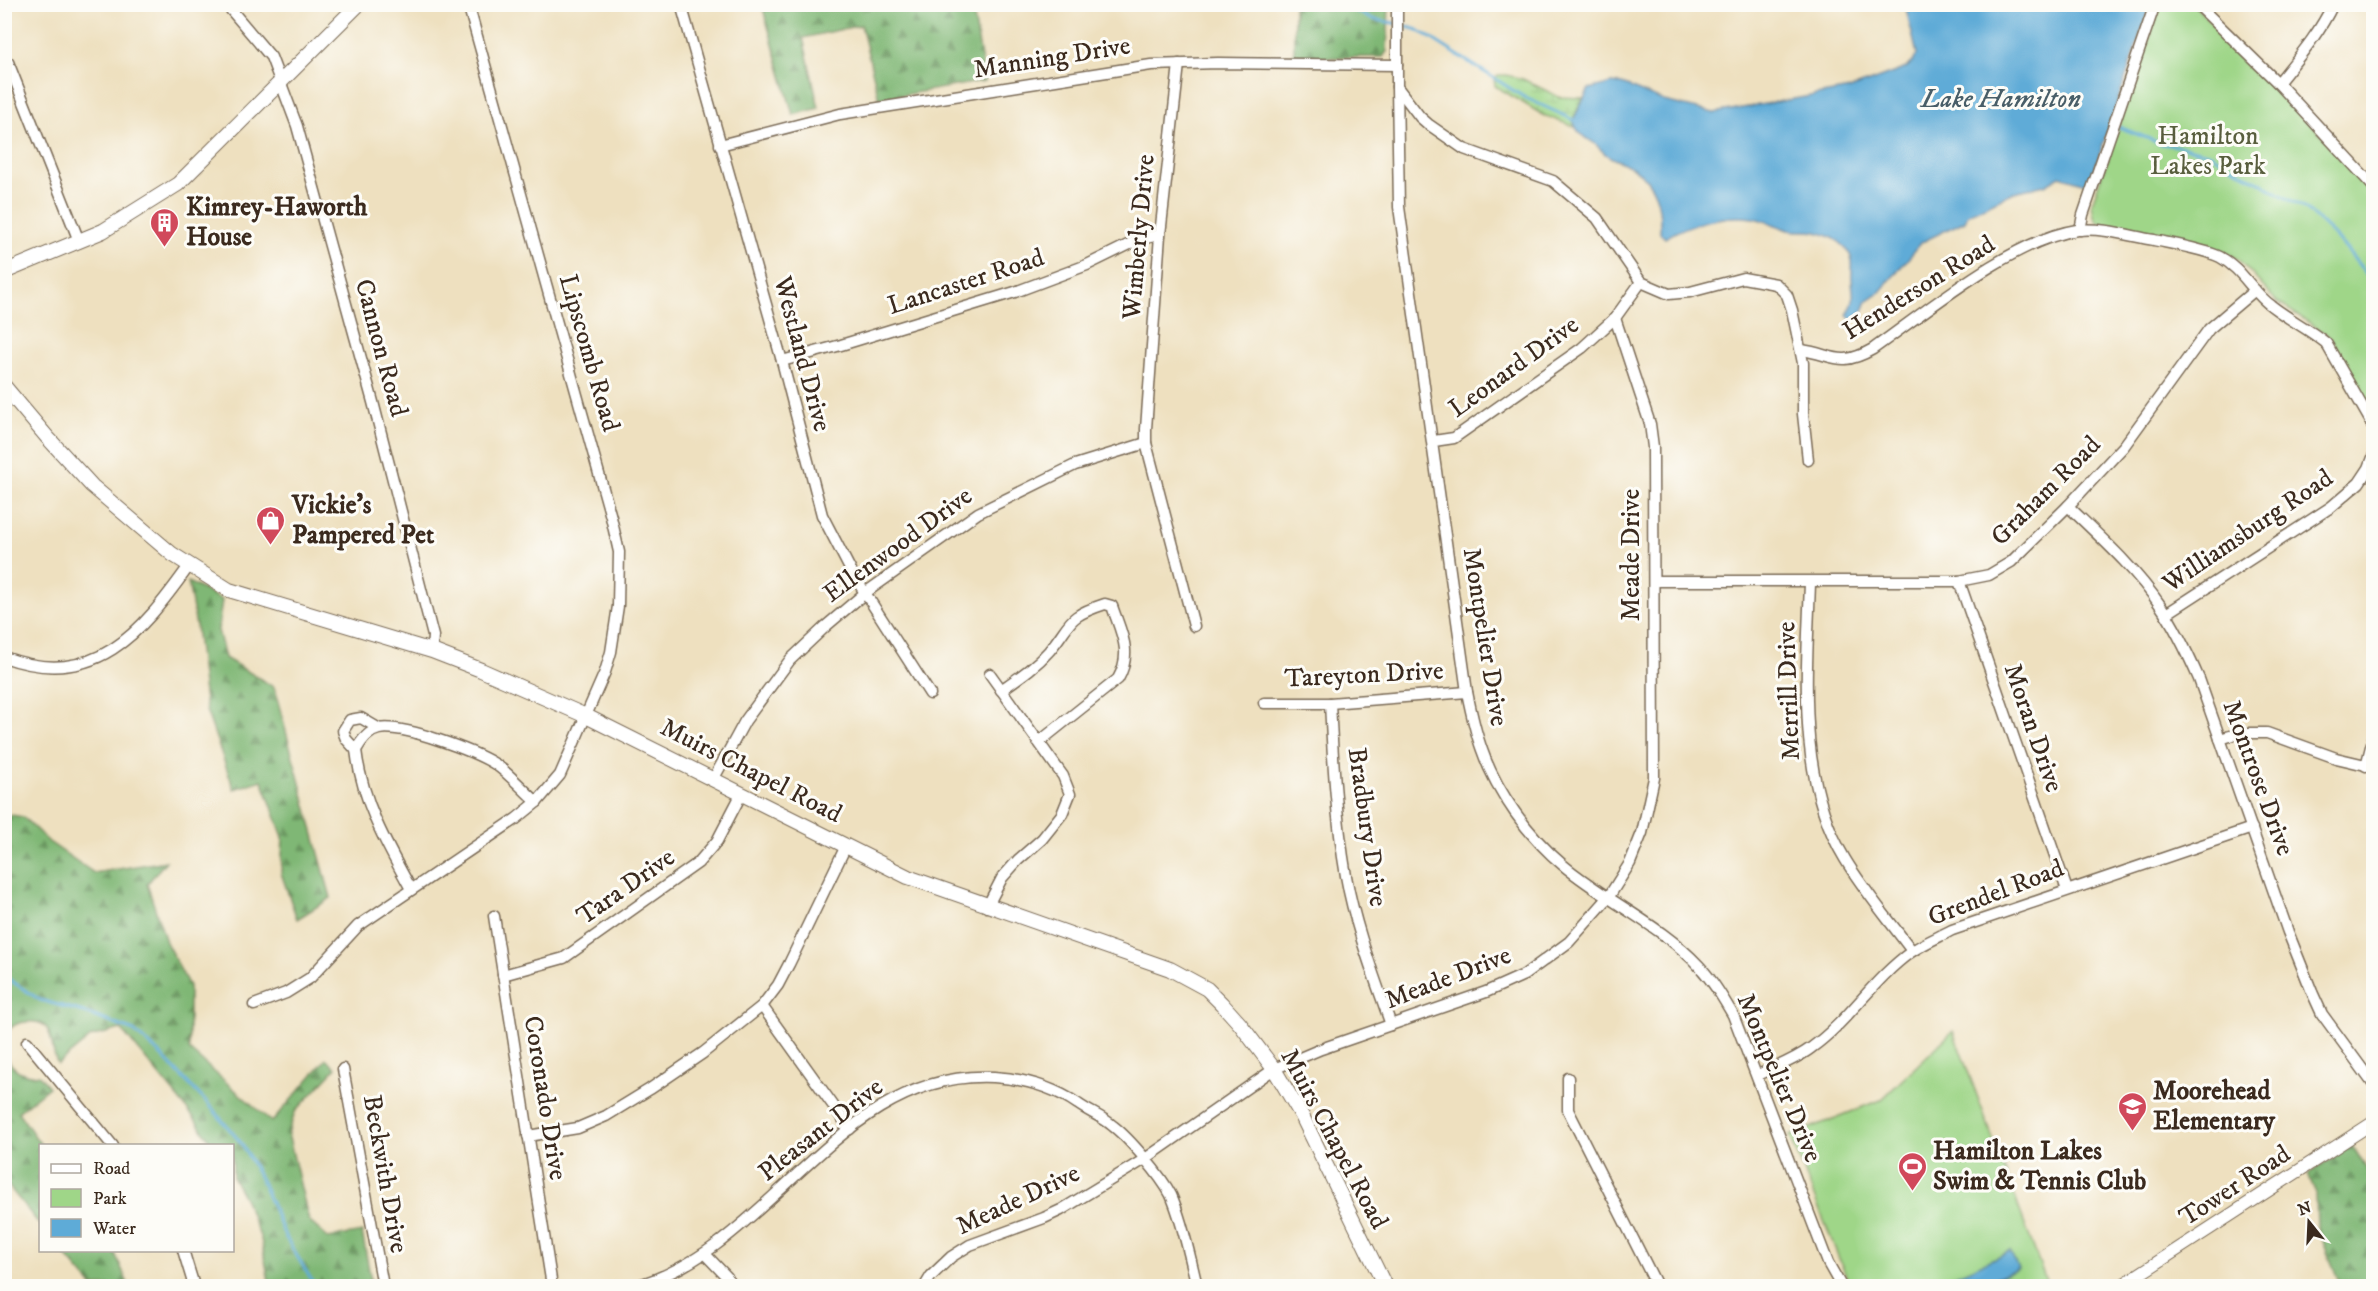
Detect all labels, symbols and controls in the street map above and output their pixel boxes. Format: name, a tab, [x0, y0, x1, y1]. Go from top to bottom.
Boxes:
street label: Manning Drive	[971, 29, 1133, 87]
water label: Lake Hamilton	[1919, 82, 2081, 116]
park label: Hamilton Lakes Park	[2150, 120, 2266, 183]
street label: Wimberly Drive	[1115, 153, 1163, 322]
place label: Kimrey-Haworth House	[186, 191, 368, 254]
building icon: Kimrey-Haworth House	[149, 206, 181, 248]
street label: Henderson Road	[1837, 228, 2001, 348]
street label: Lancaster Road	[884, 241, 1048, 323]
street label: Lipscomb Road	[551, 271, 627, 435]
street label: Westland Drive	[765, 272, 839, 435]
street label: Cannon Road	[347, 276, 415, 420]
street label: Leonard Drive	[1442, 309, 1586, 425]
street label: Graham Road	[1984, 429, 2108, 553]
street label: Williamsburg Road	[2156, 462, 2340, 601]
street label: Ellenwood Drive	[817, 480, 979, 610]
place label: Vickie's Pampered Pet	[291, 489, 435, 552]
street label: Meade Drive	[1615, 489, 1648, 621]
shop icon: Vickie's Pampered Pet	[255, 504, 287, 546]
street label: Montpelier Drive	[1455, 546, 1515, 728]
street label: Merrill Drive	[1770, 621, 1808, 761]
street label: Tareyton Drive	[1284, 654, 1444, 696]
street label: Moran Drive	[1996, 659, 2070, 797]
street label: Montrose Drive	[2215, 696, 2301, 860]
street label: Muirs Chapel Road	[655, 711, 847, 831]
street label: Bradbury Drive	[1340, 745, 1394, 909]
street label: Tara Drive	[570, 841, 682, 933]
street label: Grendel Road	[1923, 852, 2069, 934]
street label: Meade Drive	[1380, 939, 1516, 1017]
street label: Montpelier Drive	[1729, 989, 1829, 1167]
street label: Coronado Drive	[516, 1013, 574, 1183]
street label: Muirs Chapel Road	[1273, 1043, 1395, 1235]
street label: Pleasant Drive	[752, 1071, 890, 1189]
place label: Moorehead Elementary	[2153, 1075, 2276, 1138]
school or university icon: Moorehead Elementary	[2116, 1090, 2148, 1132]
street label: Beckwith Drive	[355, 1092, 415, 1256]
place label: Hamilton Lakes Swim & Tennis Club	[1933, 1135, 2146, 1198]
street label: Tower Road	[2173, 1138, 2297, 1234]
legend	[39, 1144, 234, 1252]
sports icon: Hamilton Lakes Swim & Tennis Club	[1896, 1150, 1928, 1192]
street label: Meade Drive	[951, 1157, 1085, 1243]
text: Road	[93, 1158, 130, 1180]
text: Park	[93, 1188, 127, 1210]
north arrow	[2279, 1192, 2339, 1252]
text: N	[2295, 1197, 2314, 1220]
text: Water	[92, 1218, 136, 1240]

